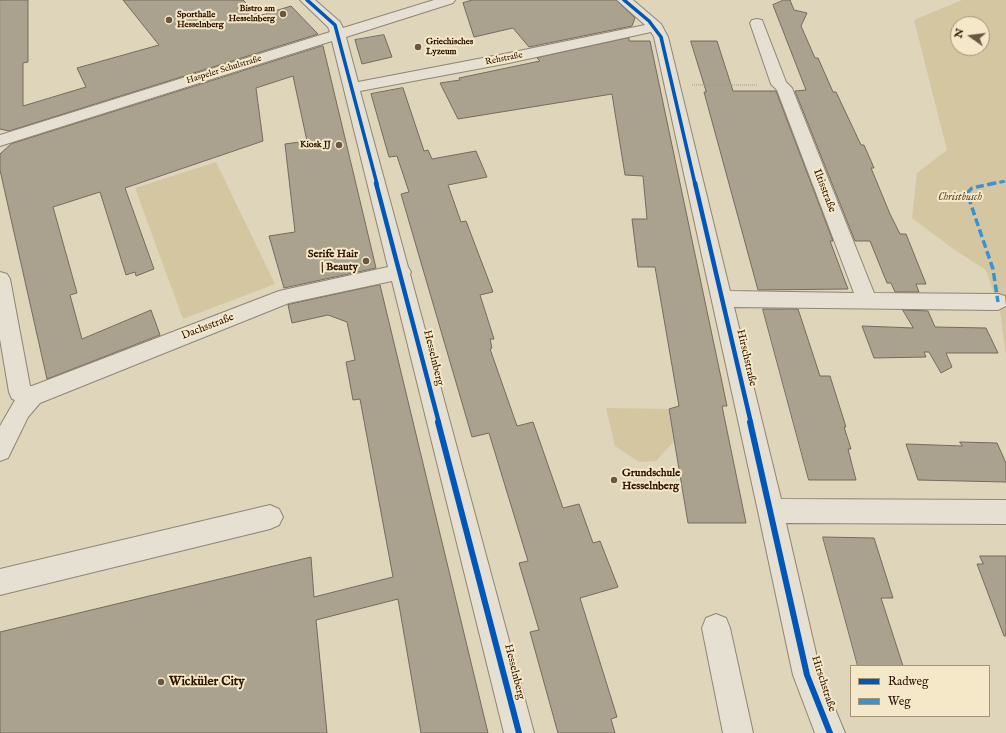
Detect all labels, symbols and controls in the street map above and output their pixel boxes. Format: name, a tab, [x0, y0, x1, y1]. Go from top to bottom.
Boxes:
place label: Bistro am Hesselnberg	[228, 4, 275, 25]
marker: Bistro am Hesselnberg	[278, 9, 288, 19]
place label: Sporthalle Hesselnberg	[177, 10, 224, 31]
marker: Sporthalle Hesselnberg	[164, 15, 174, 25]
north arrow	[950, 16, 990, 56]
text: N	[951, 27, 967, 40]
place label: Griechisches Lyzeum	[426, 37, 473, 58]
marker: Griechisches Lyzeum	[413, 42, 423, 52]
street label: Rehstraße	[484, 50, 524, 68]
street label: Haspeler Schulstraße	[185, 53, 263, 87]
place label: Kiosk JJ	[300, 140, 331, 150]
marker: Kiosk JJ	[334, 140, 344, 150]
street label: Iltisstraße	[810, 167, 838, 215]
park label: Christbusch	[938, 191, 982, 205]
place label: Serife Hair | Beauty	[308, 248, 358, 274]
marker: Serife Hair | Beauty	[361, 256, 371, 266]
street label: Dachsstraße	[180, 311, 236, 343]
street label: Hirschstraße	[733, 328, 759, 388]
street label: Hesselnberg	[420, 329, 446, 387]
place label: Grundschule Hesselnberg	[622, 467, 680, 493]
marker: Grundschule Hesselnberg	[609, 475, 619, 485]
street label: Hesselnberg	[501, 643, 527, 701]
street label: Hirschstraße	[808, 654, 838, 714]
legend	[850, 665, 990, 717]
place label: Wicküler City	[169, 674, 245, 690]
text: Radweg	[888, 674, 928, 689]
marker: Wicküler City	[156, 677, 166, 687]
text: Weg	[888, 694, 911, 709]

